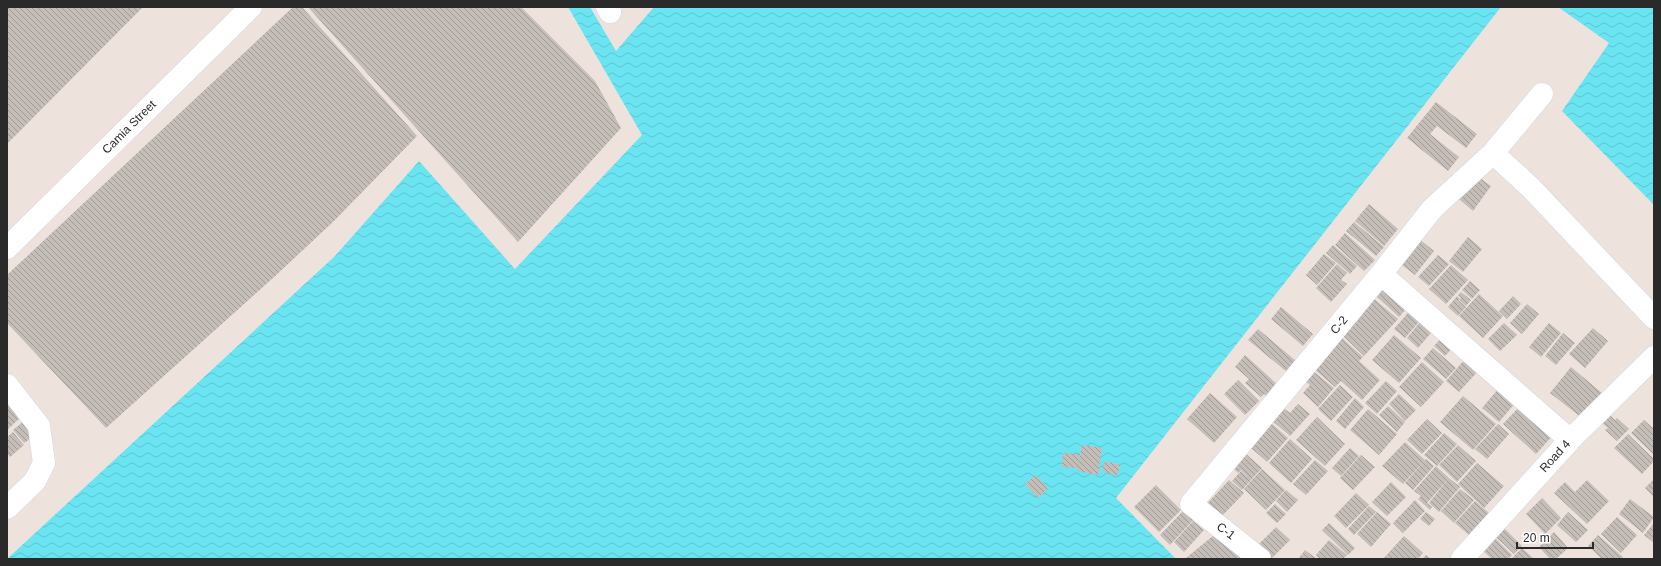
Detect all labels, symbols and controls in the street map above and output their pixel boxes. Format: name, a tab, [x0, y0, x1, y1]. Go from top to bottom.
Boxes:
street label: Camia Street	[99, 97, 159, 157]
street label: C-2	[1327, 313, 1351, 337]
street label: Road 4	[1537, 437, 1573, 475]
street label: C-1	[1214, 520, 1238, 543]
scale bar	[1517, 524, 1593, 550]
text: 20 m	[1523, 531, 1550, 545]

